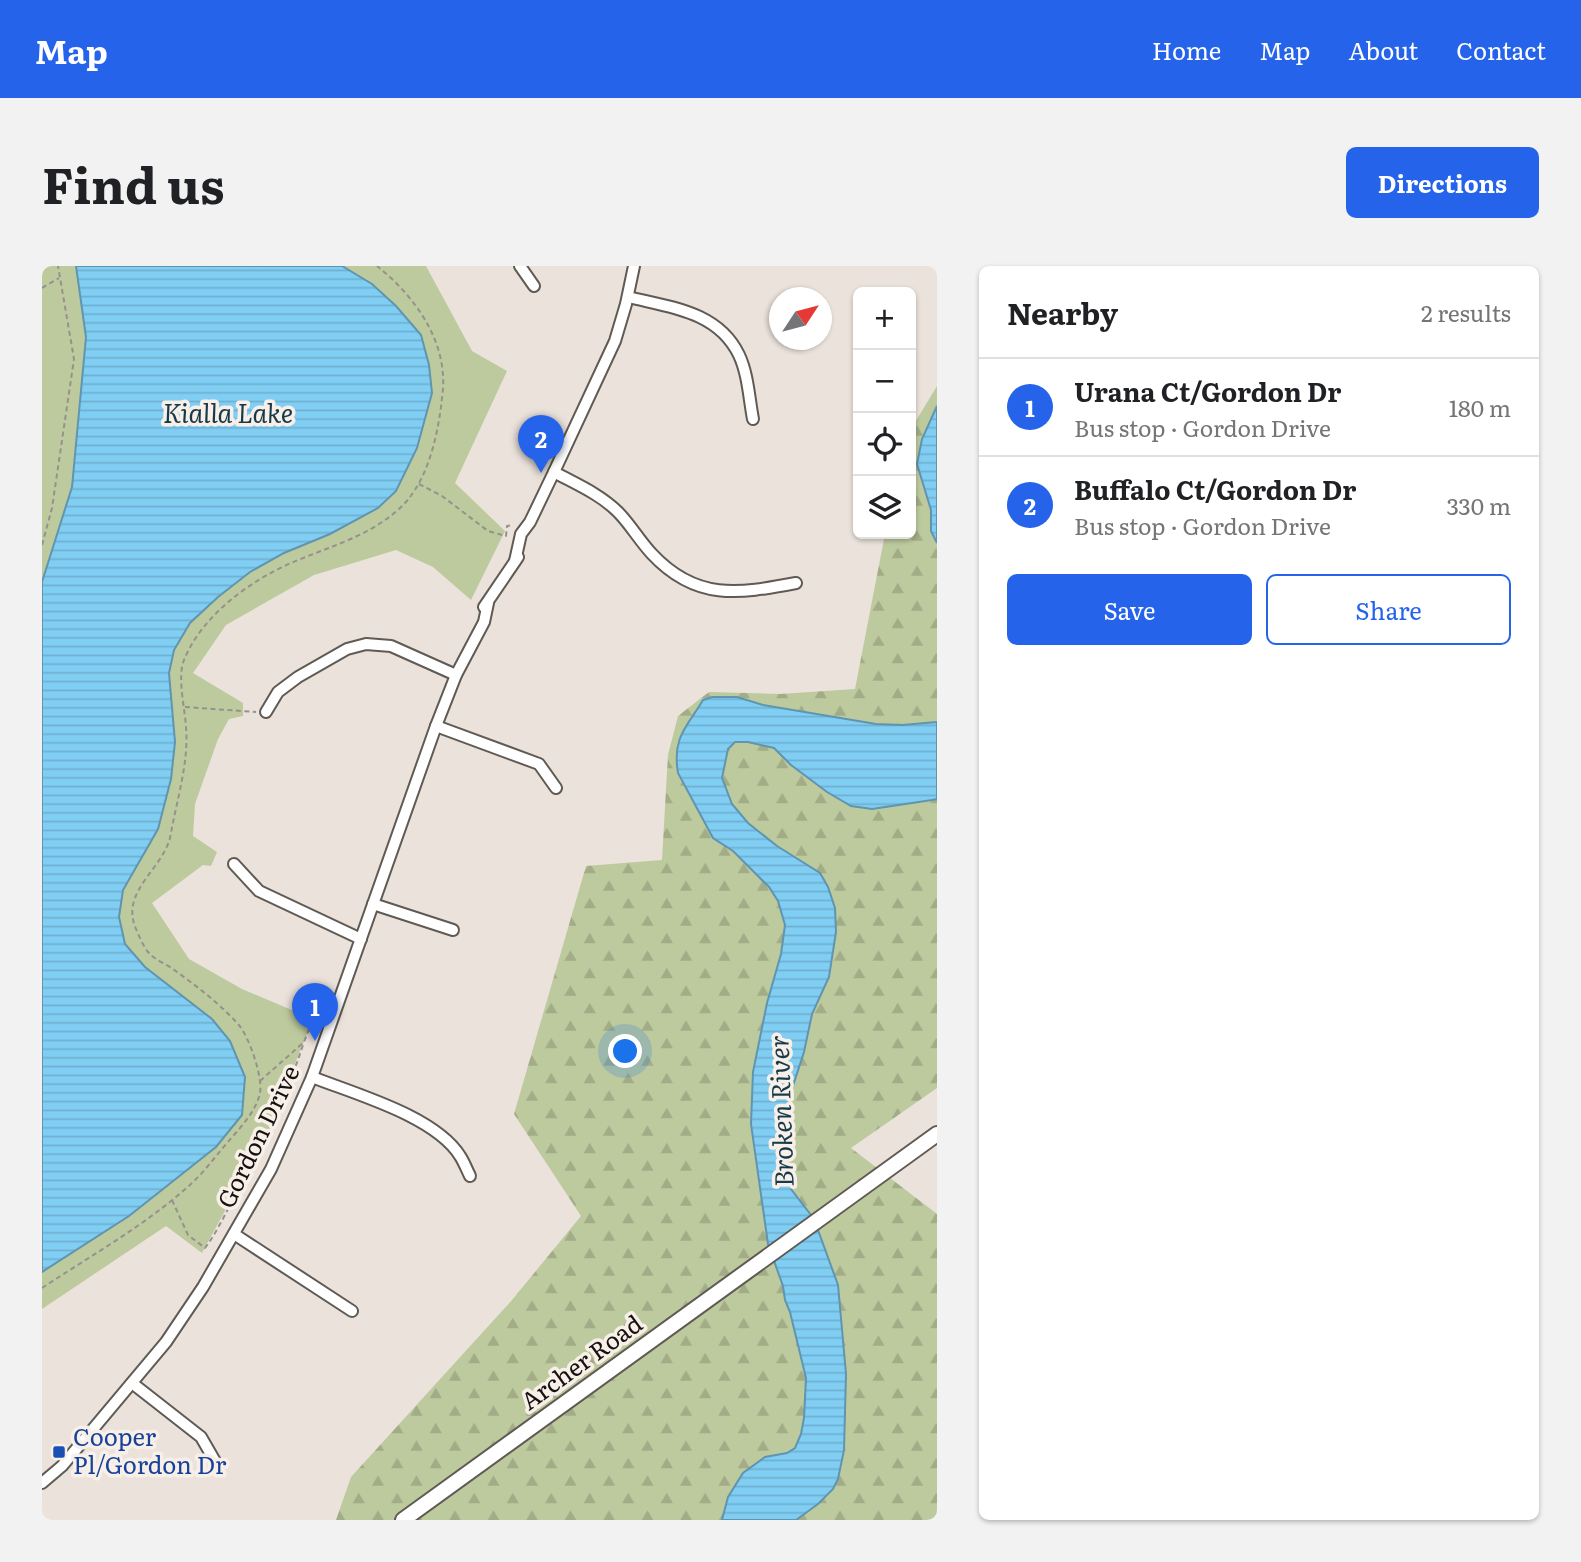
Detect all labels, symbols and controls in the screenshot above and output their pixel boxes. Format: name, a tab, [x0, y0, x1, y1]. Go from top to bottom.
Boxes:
text: Map	[35, 25, 108, 74]
text: Home	[1152, 32, 1221, 67]
text: Map	[1259, 32, 1310, 67]
text: About	[1348, 32, 1418, 67]
text: Contact	[1456, 32, 1546, 67]
text: Find us	[42, 146, 225, 219]
button: Directions	[1346, 147, 1539, 218]
north arrow	[769, 287, 832, 350]
map controls	[853, 287, 916, 539]
button: +	[853, 287, 916, 350]
text: Nearby	[1007, 290, 1118, 334]
text: 2 results	[1421, 295, 1511, 329]
button: −	[853, 350, 916, 413]
text: Urana Ct/Gordon Dr	[1074, 371, 1341, 410]
text: 1	[1025, 390, 1035, 424]
text: 180 m	[1449, 390, 1511, 424]
water label: Kialla Lake	[163, 392, 293, 431]
text: Bus stop · Gordon Drive	[1074, 410, 1331, 444]
button: locate	[853, 413, 916, 476]
pin: 2	[518, 415, 564, 473]
text: Buffalo Ct/Gordon Dr	[1074, 469, 1356, 508]
button: layers	[853, 476, 916, 539]
text: 2	[1024, 488, 1036, 522]
text: 330 m	[1447, 488, 1511, 522]
text: Bus stop · Gordon Drive	[1074, 508, 1331, 542]
button: Save	[1007, 574, 1252, 645]
button: Share	[1266, 574, 1511, 645]
pin: 1	[292, 983, 338, 1041]
your location	[608, 1034, 642, 1068]
water label: Broken River	[757, 1034, 802, 1188]
street label: Gordon Drive	[207, 1059, 306, 1213]
street label: Archer Road	[513, 1305, 649, 1417]
place label: Cooper Pl/Gordon Dr	[73, 1418, 227, 1481]
marker: Cooper Pl/Gordon Dr	[51, 1444, 67, 1460]

